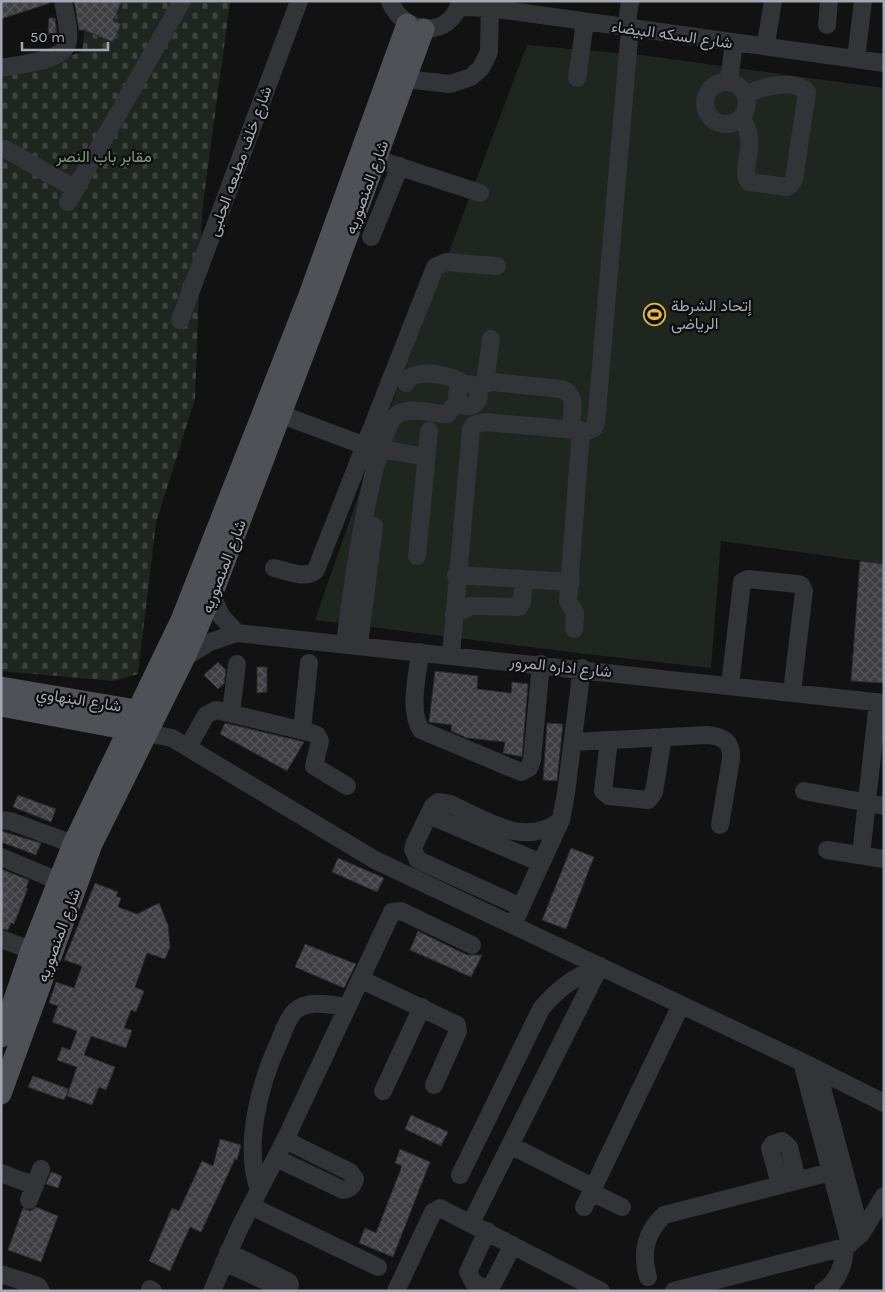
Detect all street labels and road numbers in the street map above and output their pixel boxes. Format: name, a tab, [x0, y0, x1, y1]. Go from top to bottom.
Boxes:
street label: شارع السكه البيضاء	[610, 17, 734, 54]
street label: شارع خلف مطبعه الحلبى	[203, 84, 277, 239]
street label: شارع المنصوريه	[341, 138, 394, 237]
street label: شارع المنصوريه	[197, 517, 252, 616]
street label: شارع اداره المرور	[508, 652, 613, 683]
street label: شارع البنهاوي	[34, 683, 123, 720]
street label: شارع المنصوريه	[33, 886, 86, 985]

